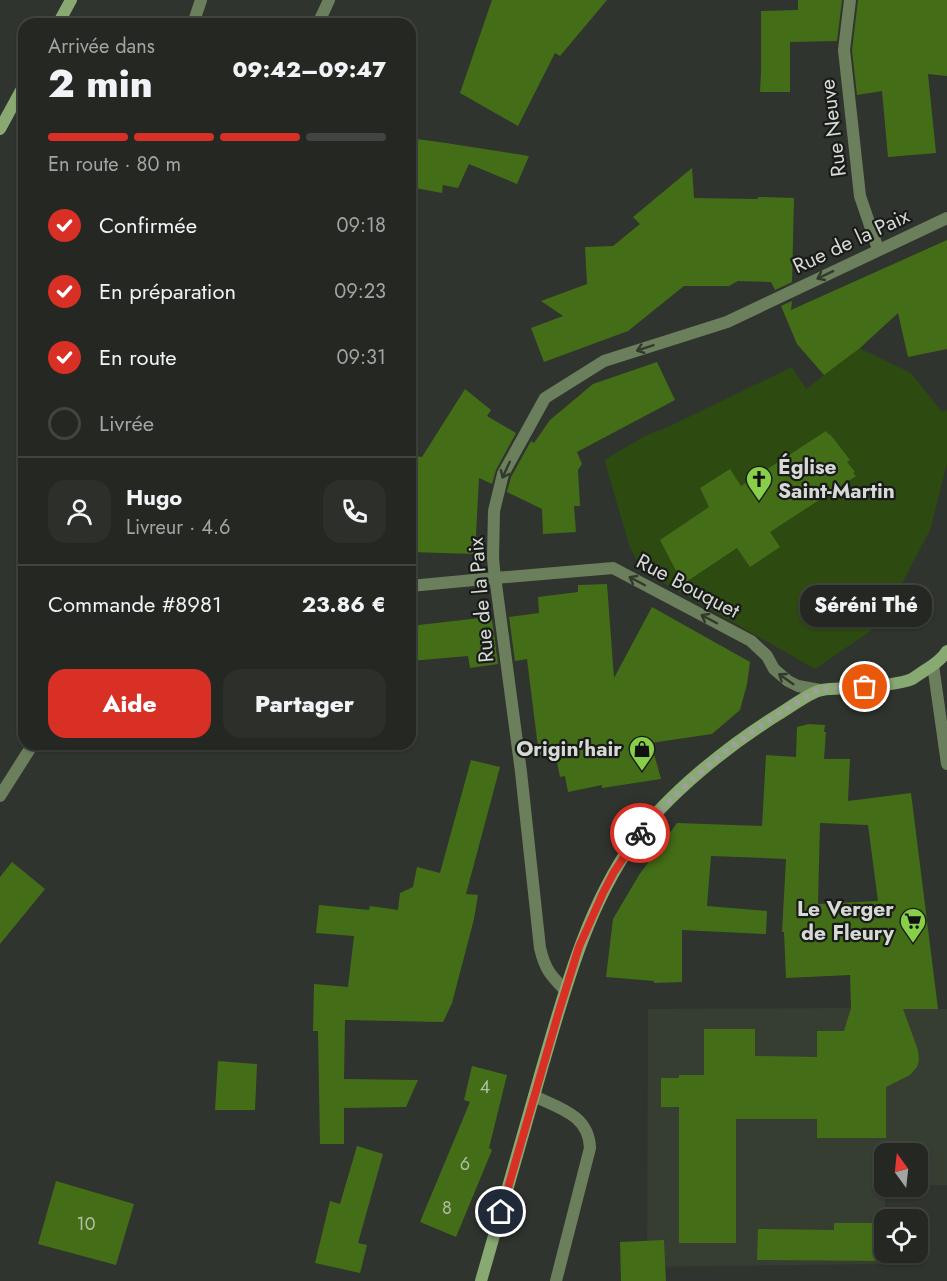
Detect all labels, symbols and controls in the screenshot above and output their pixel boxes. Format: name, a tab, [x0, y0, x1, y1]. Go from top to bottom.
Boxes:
text: Arrivée dans	[48, 32, 155, 61]
text: 09:42–09:47	[232, 53, 386, 85]
text: 2 min	[48, 55, 153, 112]
street label: Rue Neuve	[812, 77, 854, 178]
text: En route · 80 m	[48, 150, 181, 179]
street label: Rue de la Paix	[788, 201, 914, 281]
icon: check	[48, 209, 81, 242]
text: Confirmée	[99, 209, 197, 241]
text: 09:18	[337, 211, 386, 240]
one-way arrow	[817, 269, 835, 281]
icon: check	[48, 275, 81, 308]
text: En préparation	[99, 275, 236, 307]
text: 09:23	[334, 277, 386, 306]
icon: check	[48, 341, 81, 374]
text: En route	[99, 341, 177, 373]
text: 09:31	[337, 343, 386, 372]
one-way arrow	[636, 343, 655, 354]
text: Livrée	[99, 407, 154, 439]
place label: Église Saint-Martin	[778, 452, 895, 506]
one-way arrow	[499, 461, 511, 479]
church icon: Église Saint-Martin	[744, 464, 774, 502]
button: person	[48, 480, 111, 543]
button: phone	[323, 480, 386, 543]
text: Hugo	[126, 481, 182, 513]
text: Livreur · 4.6	[126, 513, 230, 542]
street label: Rue de la Paix	[461, 536, 501, 664]
street label: Rue Bouquet	[631, 546, 745, 626]
one-way arrow	[628, 575, 646, 586]
callout: Séréni Thé	[799, 585, 931, 627]
text: Commande #8981	[48, 588, 222, 620]
text: 23.86 €	[302, 588, 386, 620]
text: Séréni Thé	[814, 591, 918, 620]
one-way arrow	[700, 613, 718, 624]
pin	[839, 661, 890, 712]
button: Aide	[48, 669, 211, 738]
button: Partager	[223, 669, 386, 738]
icon: bag	[848, 670, 881, 703]
one-way arrow	[779, 673, 795, 685]
place label: Origin'hair	[516, 734, 622, 764]
shop icon: Origin'hair	[627, 734, 657, 772]
courier	[610, 803, 670, 863]
icon: bike	[624, 817, 657, 850]
place label: Le Verger de Fleury	[797, 894, 895, 948]
supermarket icon: Le Verger de Fleury	[898, 906, 928, 944]
house number: 4	[480, 1074, 490, 1100]
north arrow	[874, 1143, 928, 1197]
map controls	[874, 1143, 928, 1263]
house number: 6	[460, 1151, 470, 1177]
pin	[475, 1186, 526, 1237]
house number: 8	[442, 1195, 452, 1221]
icon: home	[484, 1195, 517, 1228]
button: locate	[874, 1209, 928, 1263]
house number: 10	[77, 1211, 96, 1237]

